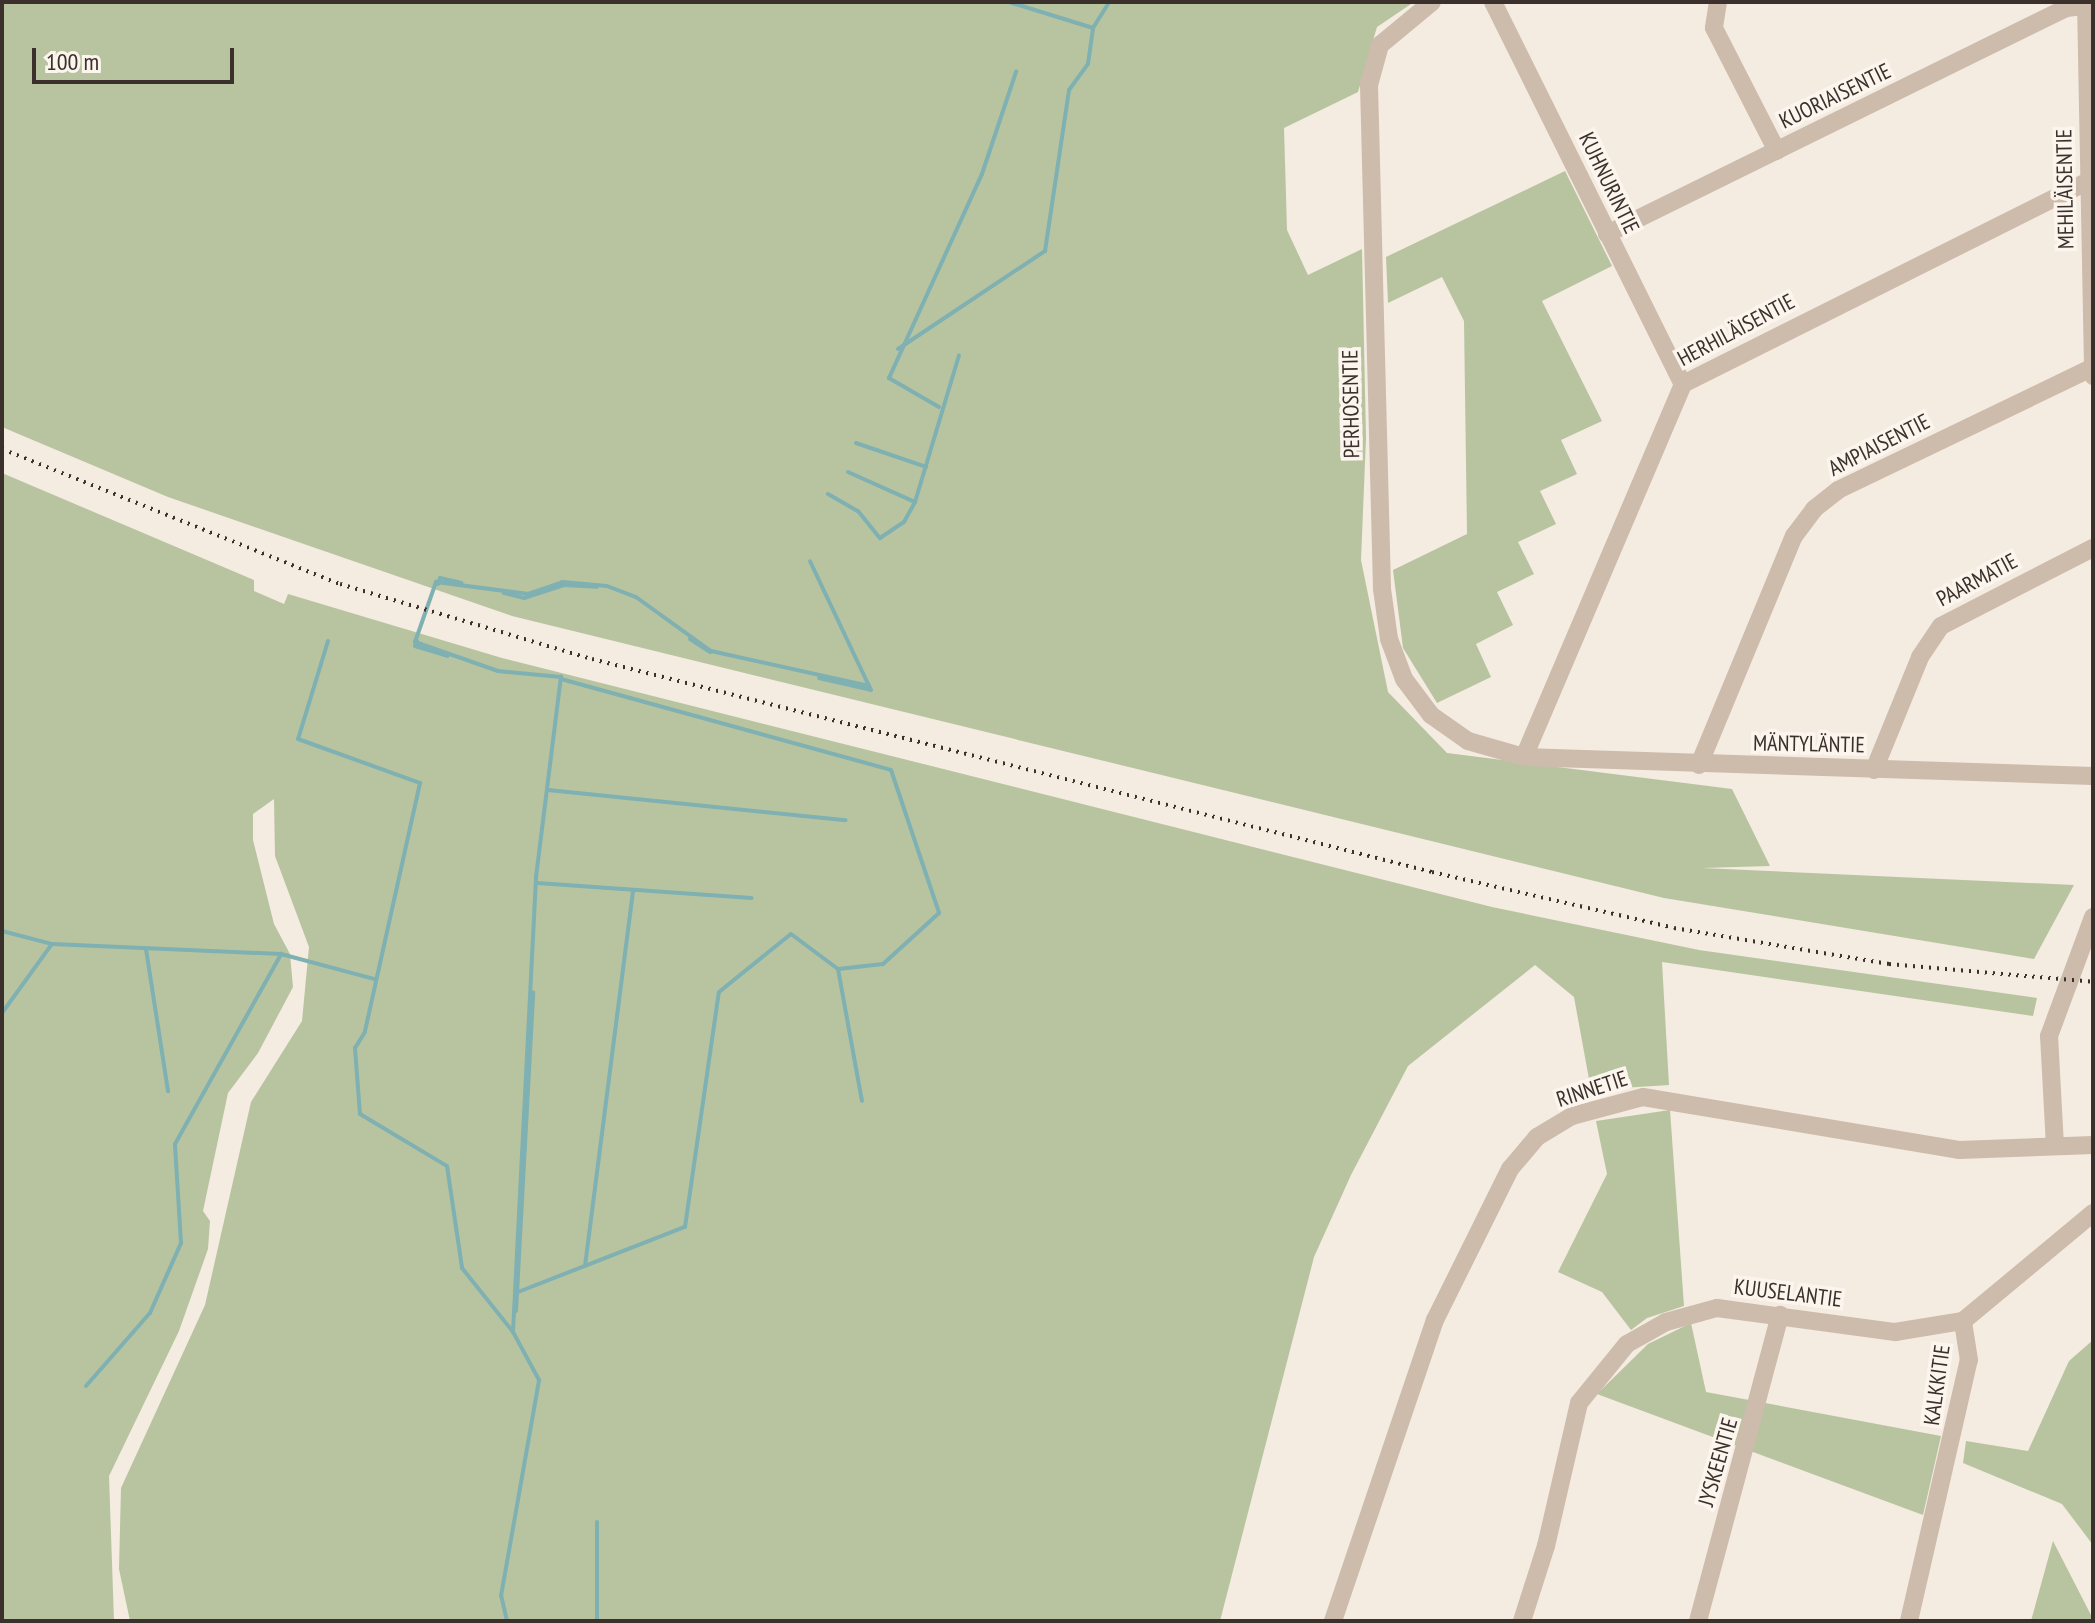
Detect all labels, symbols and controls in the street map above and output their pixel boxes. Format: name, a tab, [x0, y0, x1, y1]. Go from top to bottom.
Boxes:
scale bar	[36, 32, 238, 82]
text: 100 m	[46, 46, 99, 77]
street label: KUORIAISENTIE	[1775, 58, 1895, 134]
street label: KUHNURINTIE	[1573, 128, 1645, 238]
street label: MEHILÄISENTIE	[2051, 129, 2079, 249]
street label: HERHILÄISENTIE	[1673, 288, 1799, 372]
street label: PERHOSENTIE	[1337, 349, 1365, 459]
street label: AMPIAISENTIE	[1824, 408, 1934, 482]
street label: PAARMATIE	[1932, 548, 2022, 612]
street label: MÄNTYLÄNTIE	[1753, 730, 1865, 758]
street label: RINNETIE	[1553, 1065, 1631, 1113]
street label: KUUSELANTIE	[1733, 1273, 1843, 1313]
street label: KALKKITIE	[1918, 1343, 1956, 1427]
street label: JYSKEENTIE	[1693, 1415, 1743, 1509]

